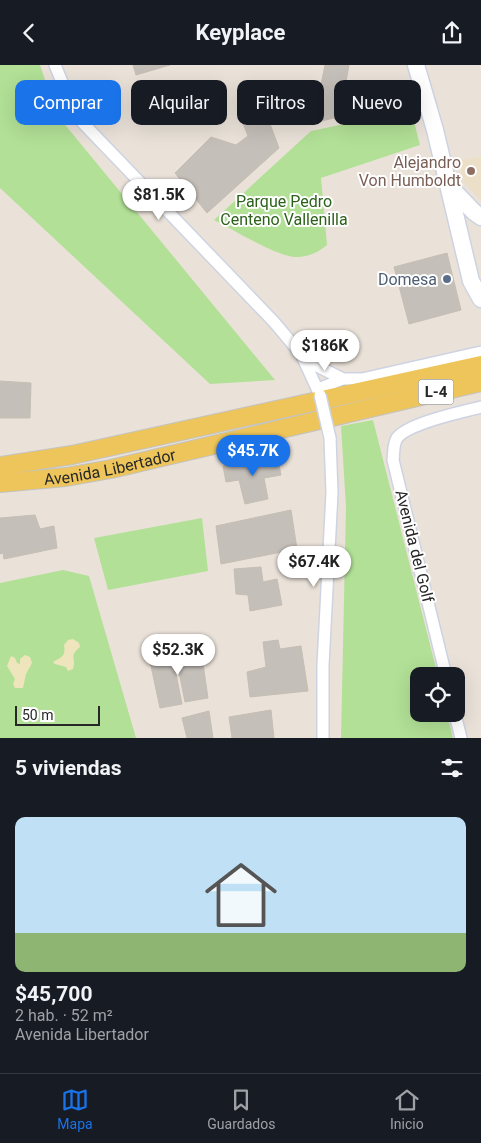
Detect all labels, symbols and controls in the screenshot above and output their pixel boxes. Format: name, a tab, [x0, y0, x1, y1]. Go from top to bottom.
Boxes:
icon: back	[15, 19, 43, 47]
icon: share	[438, 19, 466, 47]
text: Keyplace	[196, 20, 285, 45]
chip: Comprar	[15, 80, 121, 125]
chip: Alquilar	[131, 80, 227, 125]
chip: Filtros	[237, 80, 324, 125]
chip: Nuevo	[334, 80, 421, 125]
place label: Alejandro Von Humboldt	[359, 153, 461, 190]
marker: Alejandro Von Humboldt	[465, 165, 477, 177]
pin: $81.5K	[118, 179, 200, 221]
text: $81.5K	[133, 185, 185, 204]
park label: Parque Pedro Centeno Vallenilla	[220, 192, 348, 229]
place label: Domesa	[378, 270, 437, 289]
marker: Domesa	[441, 273, 453, 285]
pin: $186K	[290, 329, 360, 372]
text: $186K	[302, 336, 348, 355]
road number: L-4	[418, 379, 454, 405]
pin: $45.7K	[212, 435, 294, 477]
text: $45.7K	[227, 441, 279, 460]
street label: Avenida Libertador	[43, 445, 178, 489]
street label: Avenida del Golf	[391, 488, 438, 605]
pin: $67.4K	[273, 545, 355, 588]
text: $67.4K	[288, 552, 340, 571]
pin: $52.3K	[137, 633, 219, 676]
text: $52.3K	[152, 640, 204, 659]
map controls	[410, 667, 465, 722]
button: locate	[410, 667, 465, 722]
scale bar	[15, 703, 100, 726]
text: 50 m	[22, 707, 54, 723]
icon: filters	[438, 754, 466, 782]
text: 5 viviendas	[15, 756, 122, 780]
icon: home	[196, 850, 286, 940]
text: $45,700	[15, 982, 92, 1006]
text: 2 hab. · 52 m²	[15, 1006, 113, 1025]
text: Avenida Libertador	[15, 1025, 149, 1044]
tab: Mapa	[57, 1086, 93, 1132]
tab: Guardados	[207, 1086, 275, 1132]
tab: Inicio	[390, 1086, 424, 1132]

